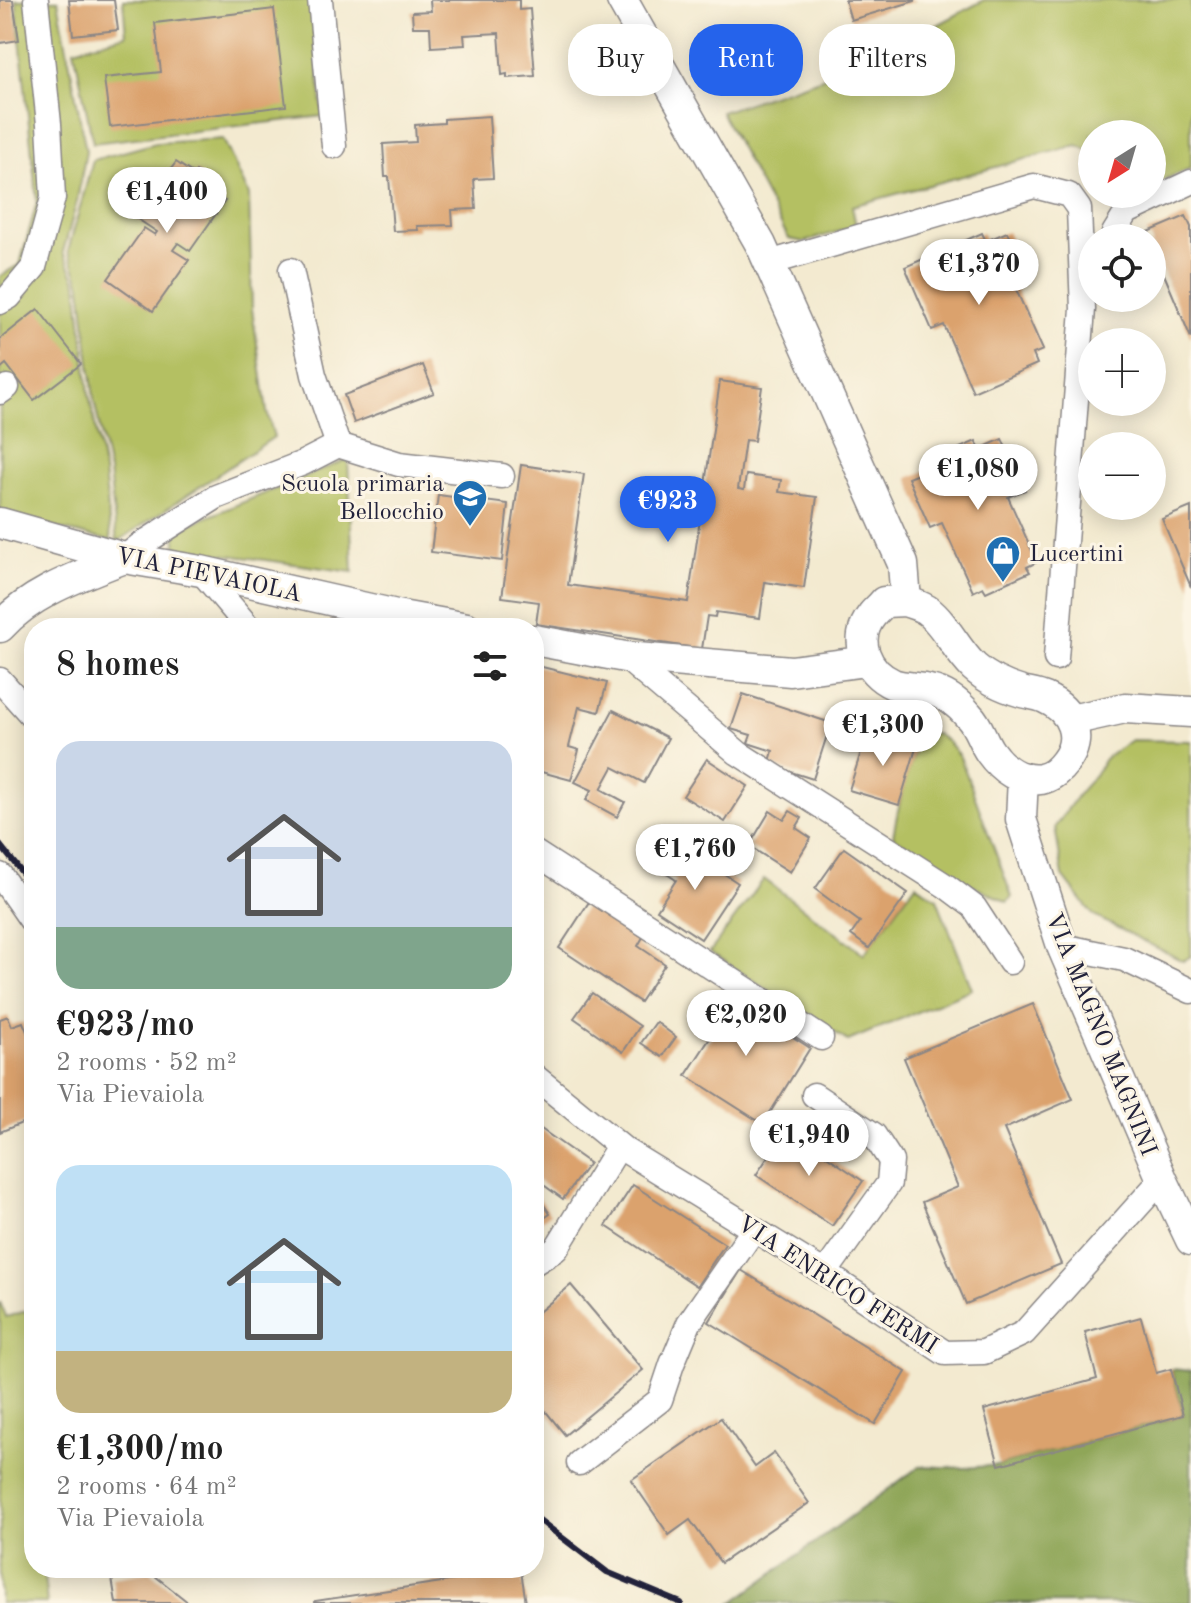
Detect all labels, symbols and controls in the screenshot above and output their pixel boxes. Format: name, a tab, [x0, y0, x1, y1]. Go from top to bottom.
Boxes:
chip: Buy	[568, 24, 673, 96]
chip: Rent	[689, 24, 803, 96]
chip: Filters	[819, 24, 955, 96]
north arrow	[1078, 120, 1166, 208]
map controls	[1078, 120, 1166, 520]
pin: €1,400	[102, 167, 232, 235]
text: €1,400	[126, 180, 208, 206]
button: locate	[1078, 224, 1166, 312]
pin: €1,370	[914, 239, 1044, 307]
text: €1,370	[938, 252, 1020, 278]
button: +	[1078, 328, 1166, 416]
button: −	[1078, 432, 1166, 520]
pin: €1,080	[913, 444, 1043, 512]
text: €1,080	[937, 457, 1019, 483]
place label: Scuola primaria Bellocchio	[281, 473, 444, 525]
pin: €923	[621, 476, 715, 544]
school or university icon: Scuola primaria Bellocchio	[451, 478, 489, 528]
text: €923	[638, 489, 698, 515]
shop icon: Lucertini	[984, 534, 1022, 584]
place label: Lucertini	[1029, 543, 1124, 567]
street label: VIA PIEVAIOLA	[113, 545, 304, 607]
icon: filters	[468, 644, 512, 688]
text: 8 homes	[56, 649, 179, 683]
pin: €1,300	[818, 700, 948, 768]
text: €1,300	[842, 713, 924, 739]
icon: home	[212, 793, 356, 937]
pin: €1,760	[630, 824, 760, 892]
text: €1,760	[654, 837, 736, 863]
street label: VIA MAGNO MAGNINI	[1040, 910, 1160, 1160]
pin: €2,020	[681, 990, 811, 1058]
text: €2,020	[705, 1003, 787, 1029]
text: €923/mo	[56, 1009, 195, 1043]
text: 2 rooms · 52 m²	[56, 1050, 237, 1076]
text: Via Pievaiola	[56, 1082, 204, 1108]
pin: €1,940	[744, 1110, 874, 1178]
text: €1,940	[768, 1123, 850, 1149]
street label: VIA ENRICO FERMI	[732, 1212, 942, 1359]
icon: home	[212, 1217, 356, 1361]
text: €1,300/mo	[56, 1433, 224, 1467]
text: 2 rooms · 64 m²	[56, 1474, 237, 1500]
text: Via Pievaiola	[56, 1506, 204, 1532]

